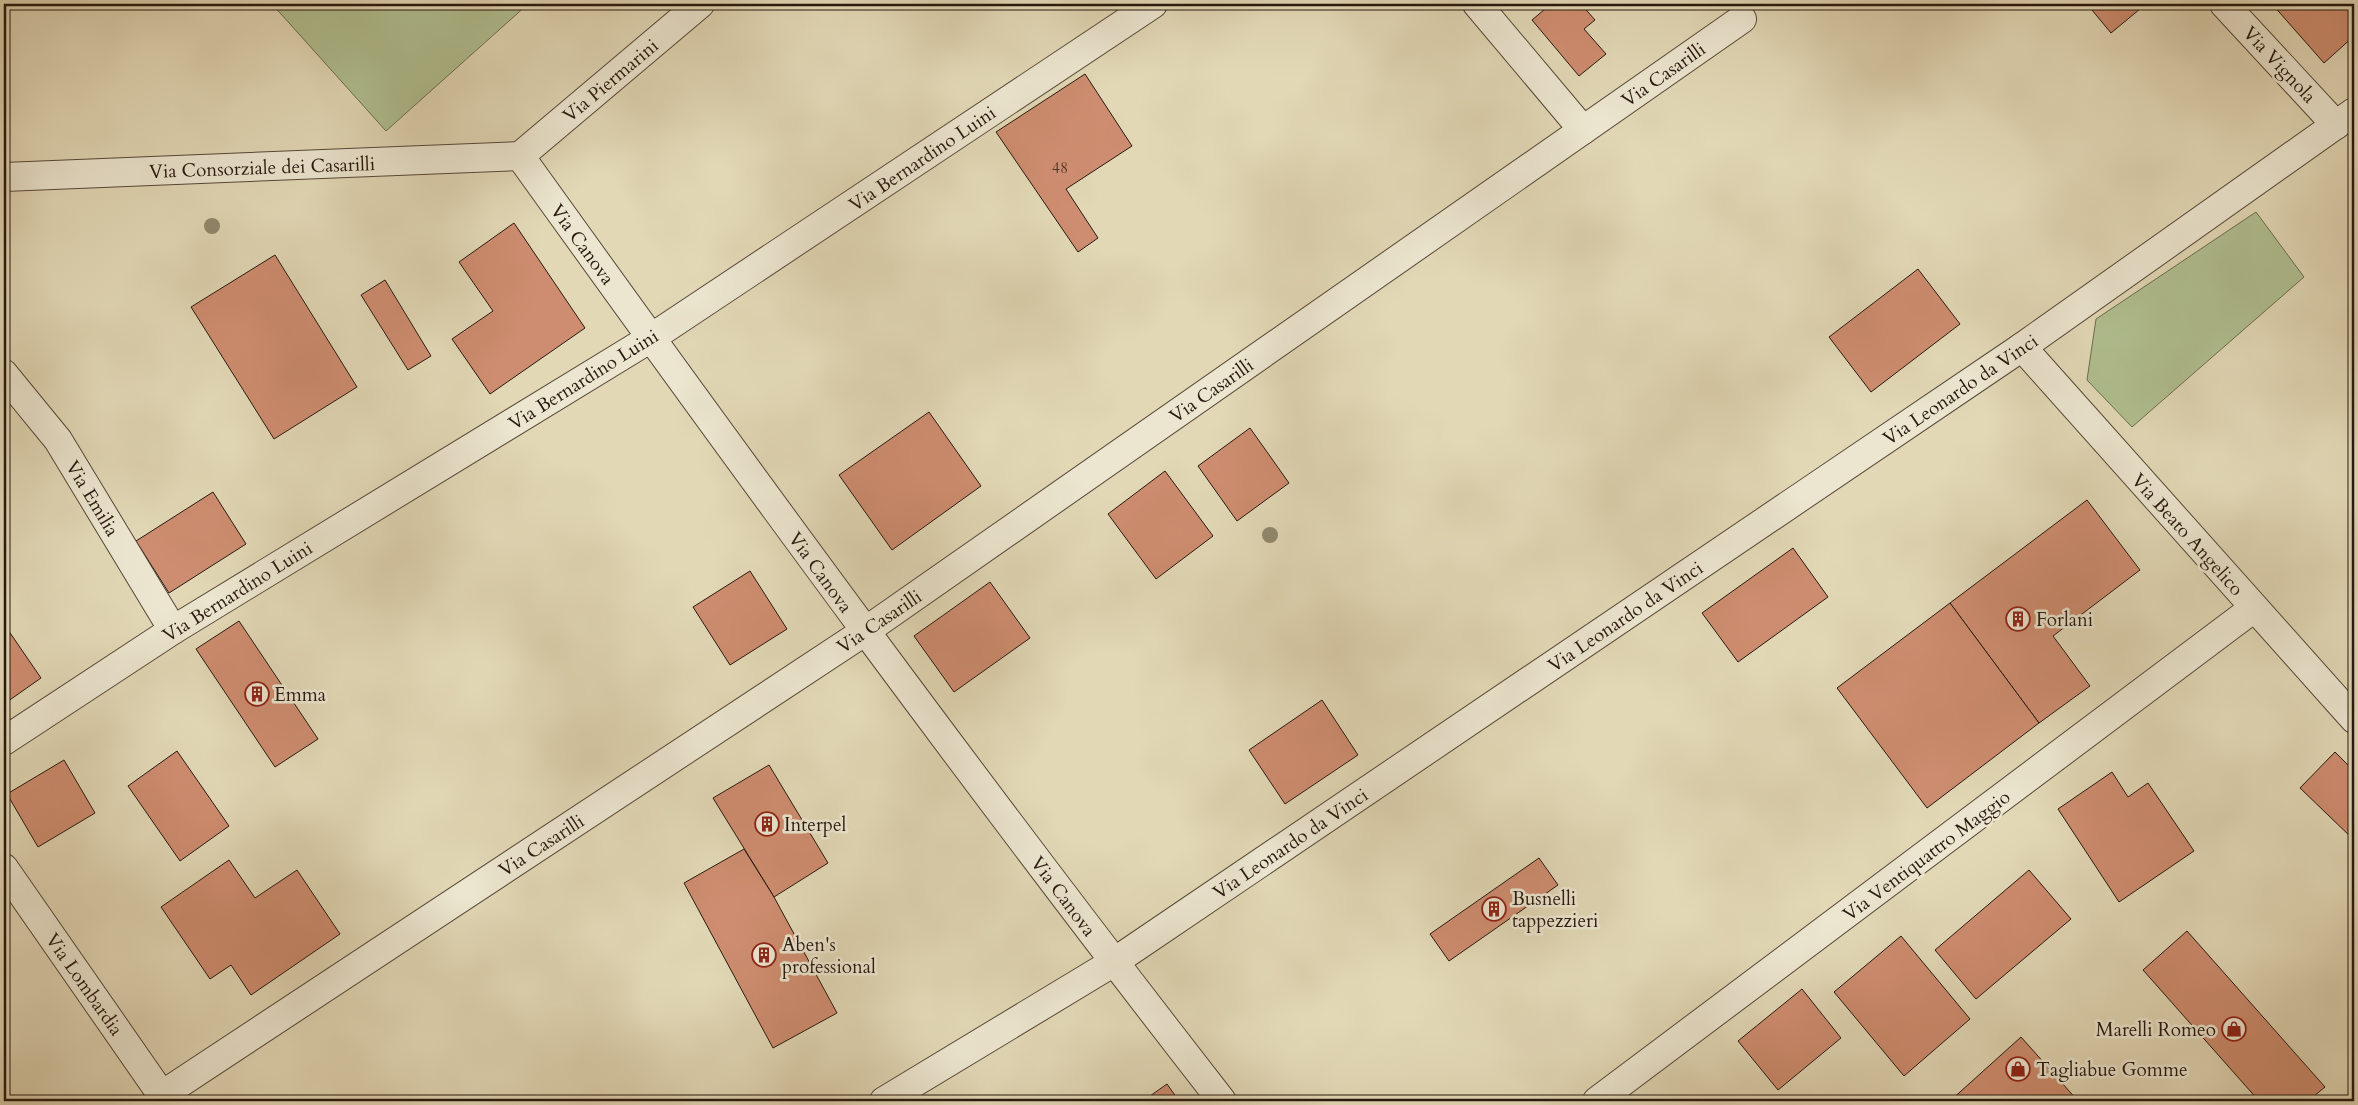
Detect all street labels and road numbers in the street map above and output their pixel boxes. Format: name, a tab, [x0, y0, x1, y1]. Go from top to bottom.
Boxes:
street label: Via Vignola	[2237, 20, 2322, 109]
street label: Via Piermarini	[557, 33, 664, 128]
street label: Via Casarilli	[1616, 36, 1711, 113]
street label: Via Bernardino Luini	[844, 100, 1001, 218]
street label: Via Consorziale dei Casarilli	[149, 151, 375, 185]
street label: Via Canova	[544, 199, 620, 290]
street label: Via Bernardino Luini	[504, 323, 663, 436]
street label: Via Leonardo da Vinci	[1878, 328, 2043, 451]
street label: Via Casarilli	[1164, 352, 1259, 429]
street label: Via Emilia	[59, 456, 125, 541]
street label: Via Beato Angelico	[2125, 468, 2249, 602]
street label: Via Canova	[782, 527, 858, 618]
street label: Via Bernardino Luini	[158, 535, 317, 648]
street label: Via Leonardo da Vinci	[1543, 555, 1708, 678]
street label: Via Casarilli	[832, 584, 927, 660]
street label: Via Leonardo da Vinci	[1208, 782, 1373, 905]
street label: Via Ventiquattro Maggio	[1838, 784, 2016, 927]
street label: Via Casarilli	[494, 808, 589, 883]
street label: Via Canova	[1024, 851, 1102, 942]
street label: Via Lombardia	[39, 928, 129, 1041]

